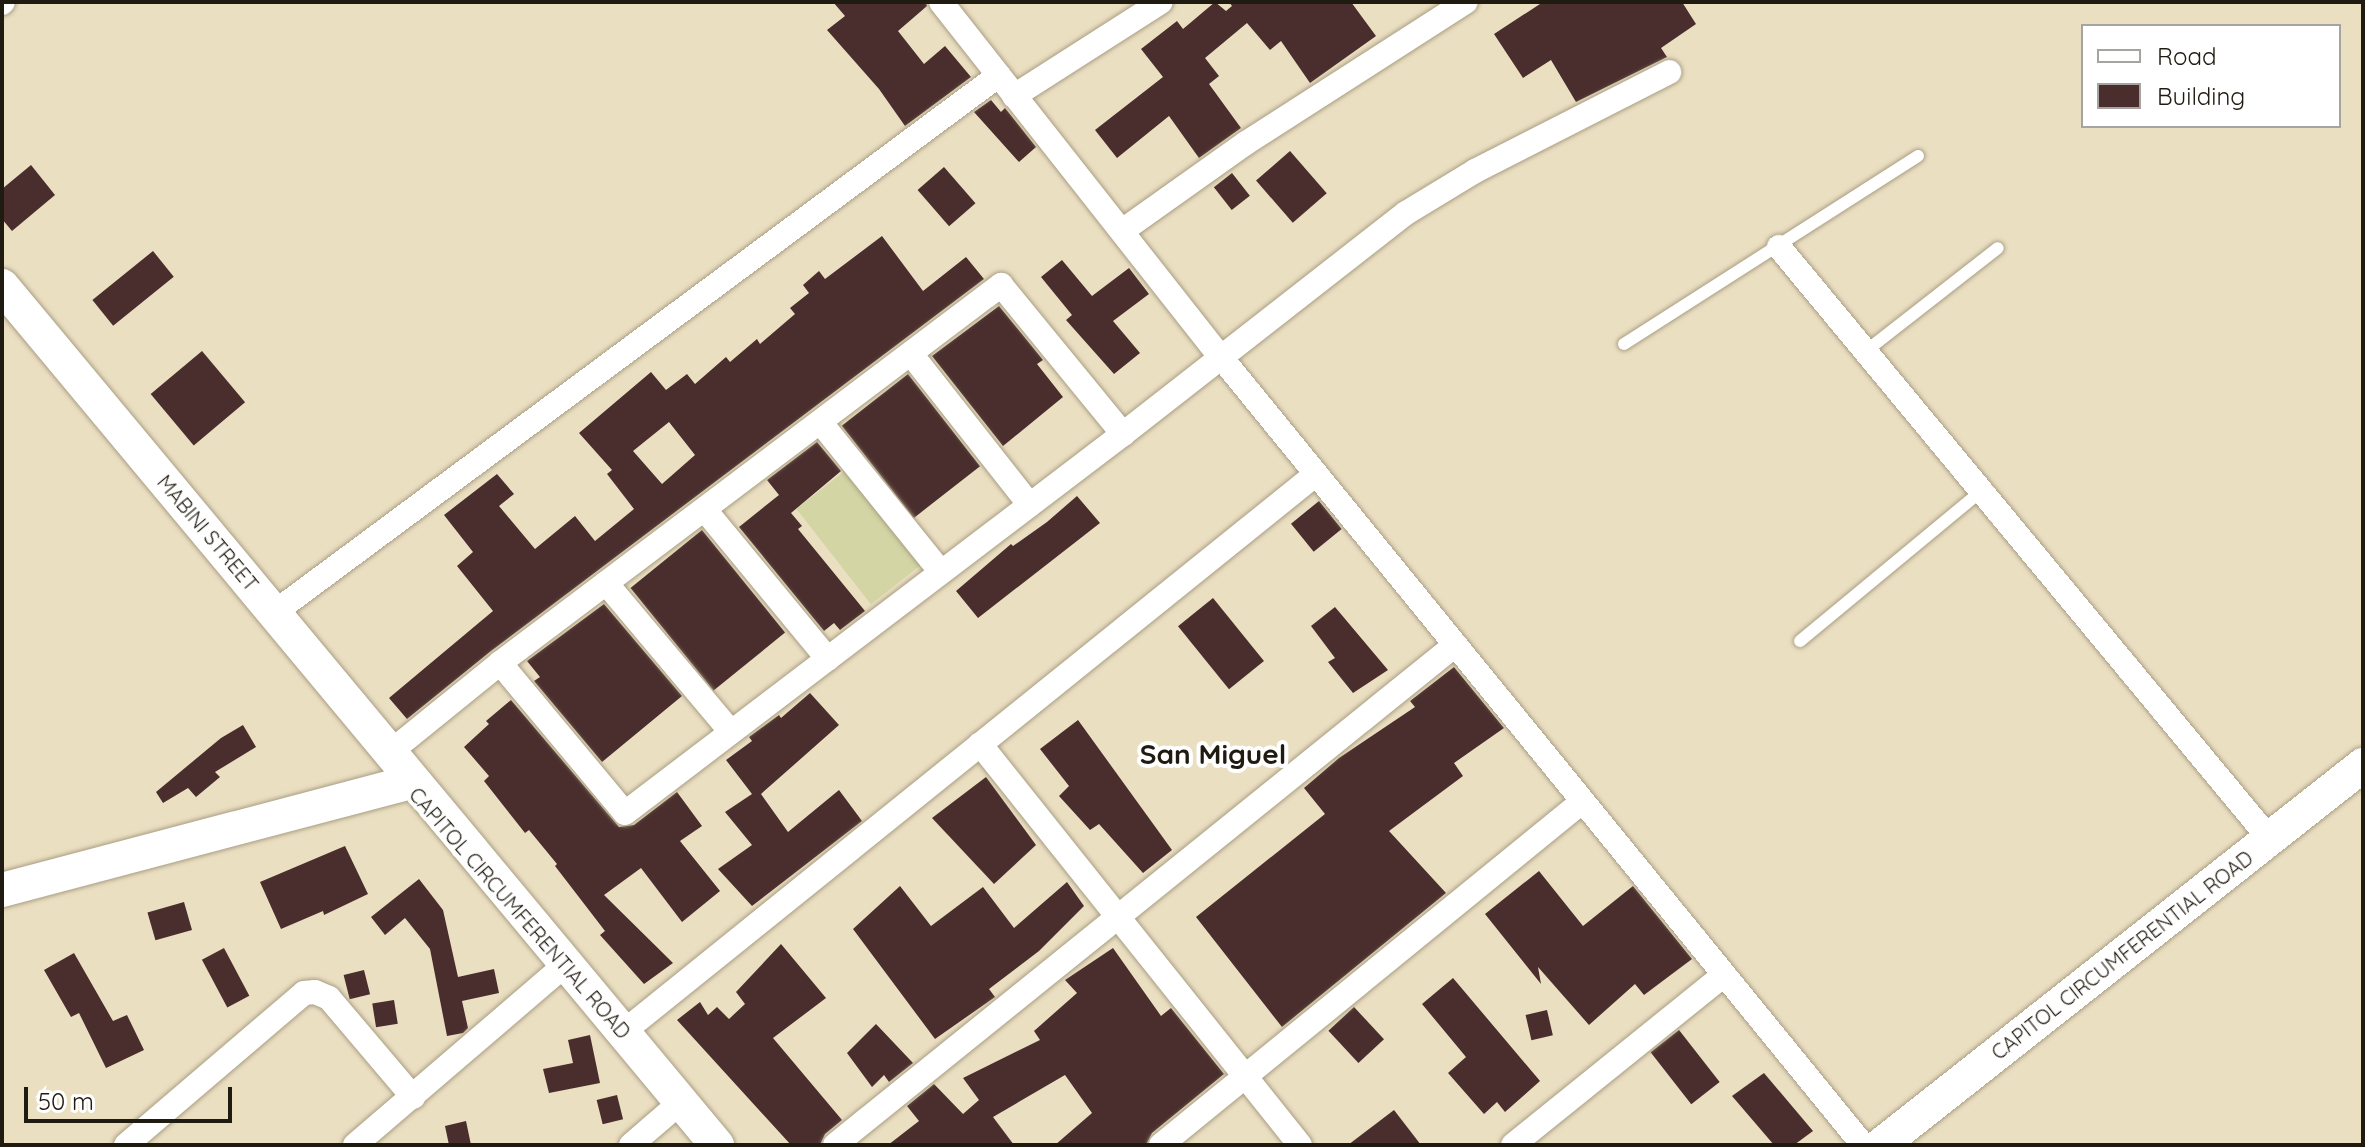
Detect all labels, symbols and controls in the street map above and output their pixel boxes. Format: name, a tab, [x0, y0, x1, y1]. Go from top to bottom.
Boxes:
legend	[2081, 24, 2341, 128]
text: Road	[2157, 41, 2217, 71]
text: Building	[2157, 81, 2245, 111]
street label: MABINI STREET	[153, 470, 263, 596]
district label: San Miguel	[1140, 737, 1286, 771]
street label: CAPITOL CIRCUMFERENTIAL ROAD	[404, 782, 636, 1044]
street label: CAPITOL CIRCUMFERENTIAL ROAD	[1987, 845, 2257, 1065]
scale bar	[28, 1071, 236, 1121]
text: 50 m	[38, 1086, 94, 1116]

